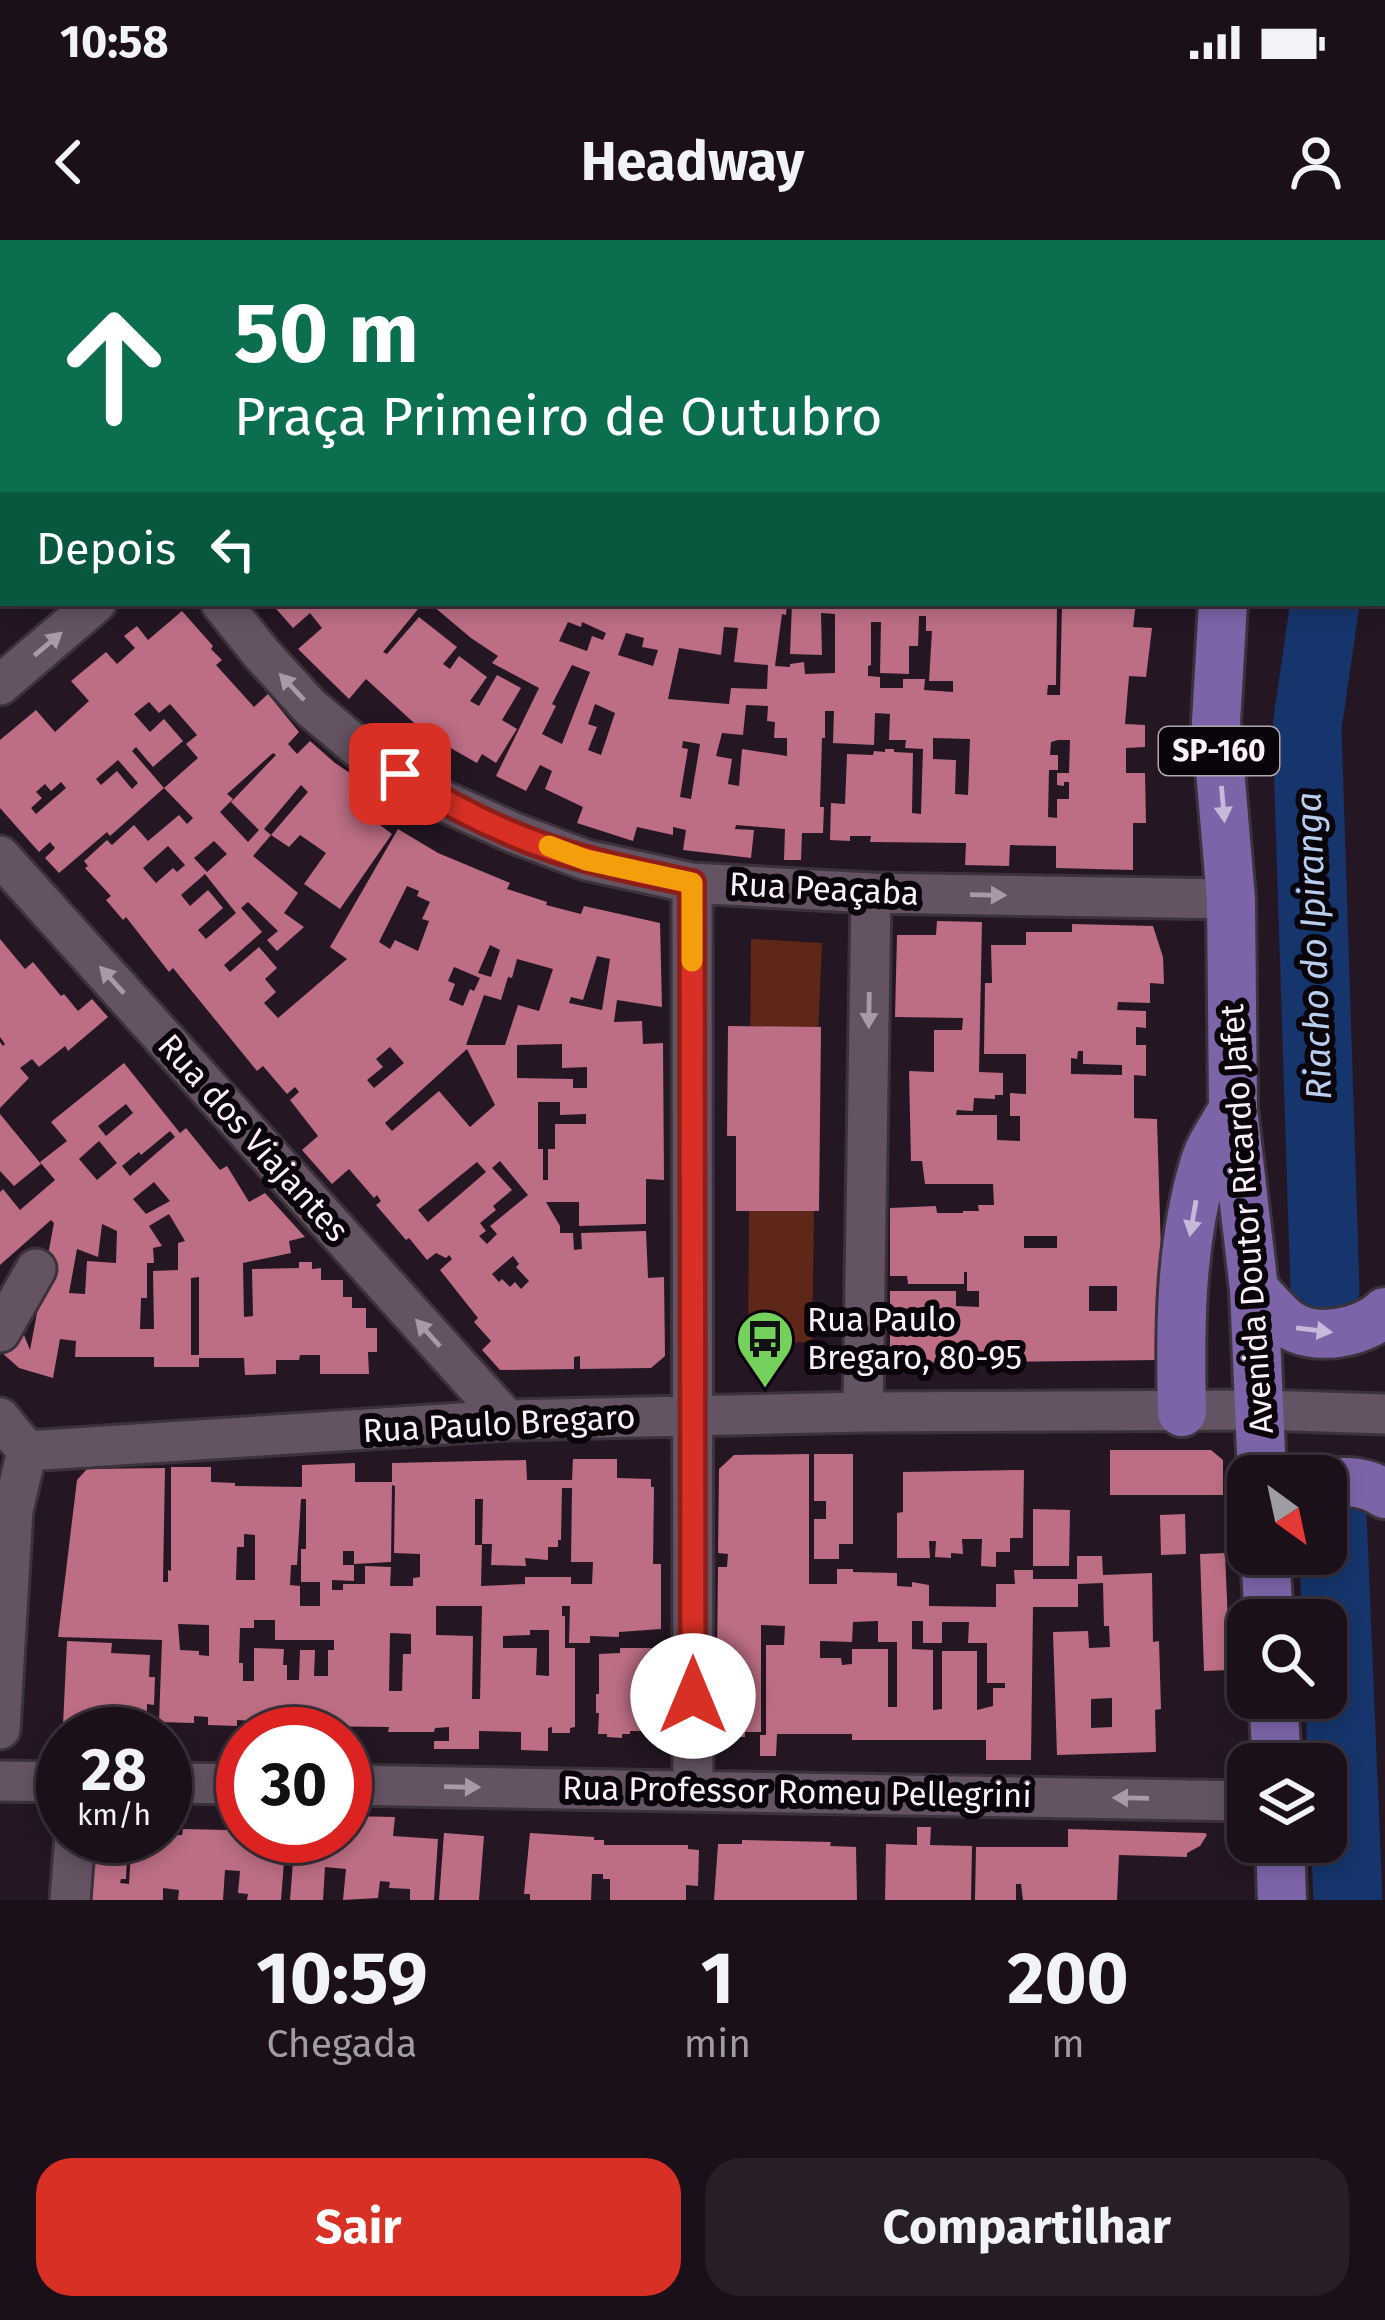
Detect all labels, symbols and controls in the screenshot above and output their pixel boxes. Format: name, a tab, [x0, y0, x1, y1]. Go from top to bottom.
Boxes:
text: 10:58	[60, 15, 169, 69]
icon: back	[36, 129, 102, 195]
icon: person	[1283, 129, 1349, 195]
text: Headway	[581, 130, 804, 194]
text: 50 m	[234, 283, 419, 384]
icon: ahead	[36, 288, 192, 444]
text: Praça Primeiro de Outubro	[234, 385, 883, 449]
icon: left	[200, 516, 266, 582]
text: Depois	[36, 522, 176, 576]
one-way arrow	[33, 631, 63, 657]
one-way arrow	[279, 673, 306, 702]
pin	[349, 723, 451, 825]
road number: SP-160	[1159, 727, 1279, 775]
icon: arrive	[367, 741, 433, 807]
one-way arrow	[1214, 785, 1233, 823]
water label: Riacho do Ipiranga	[1287, 791, 1341, 1101]
street label: Rua Peaçaba	[728, 864, 920, 914]
one-way arrow	[970, 885, 1008, 904]
one-way arrow	[99, 966, 126, 995]
one-way arrow	[859, 992, 879, 1030]
street label: Avenida Doutor Ricardo Jafet	[1212, 1003, 1282, 1435]
street label: Rua dos Viajantes	[149, 1026, 357, 1250]
one-way arrow	[1183, 1199, 1201, 1237]
place label: Rua Paulo Bregaro, 80-95	[807, 1300, 1022, 1378]
bus stop icon: Rua Paulo Bregaro, 80-95	[734, 1308, 796, 1390]
one-way arrow	[415, 1319, 443, 1348]
one-way arrow	[1296, 1320, 1334, 1339]
street label: Rua Paulo Bregaro	[362, 1397, 636, 1451]
north arrow	[1227, 1455, 1347, 1575]
map controls	[1227, 1455, 1347, 1863]
button: search	[1227, 1599, 1347, 1719]
position arrow	[630, 1633, 756, 1759]
speed limit sign: 30	[216, 1707, 372, 1863]
text: 28	[81, 1734, 147, 1806]
button: layers	[1227, 1743, 1347, 1863]
street label: Rua Professor Romeu Pellegrini	[562, 1768, 1032, 1816]
one-way arrow	[444, 1777, 482, 1796]
one-way arrow	[1111, 1789, 1149, 1808]
text: km/h	[77, 1797, 151, 1833]
text: 10:59	[256, 1936, 427, 2022]
text: 1	[701, 1936, 734, 2022]
text: 200	[1007, 1936, 1129, 2022]
text: Chegada	[266, 2021, 417, 2067]
text: min	[684, 2021, 751, 2067]
text: m	[1051, 2021, 1085, 2067]
button: Sair	[36, 2158, 681, 2296]
button: Compartilhar	[705, 2158, 1349, 2296]

